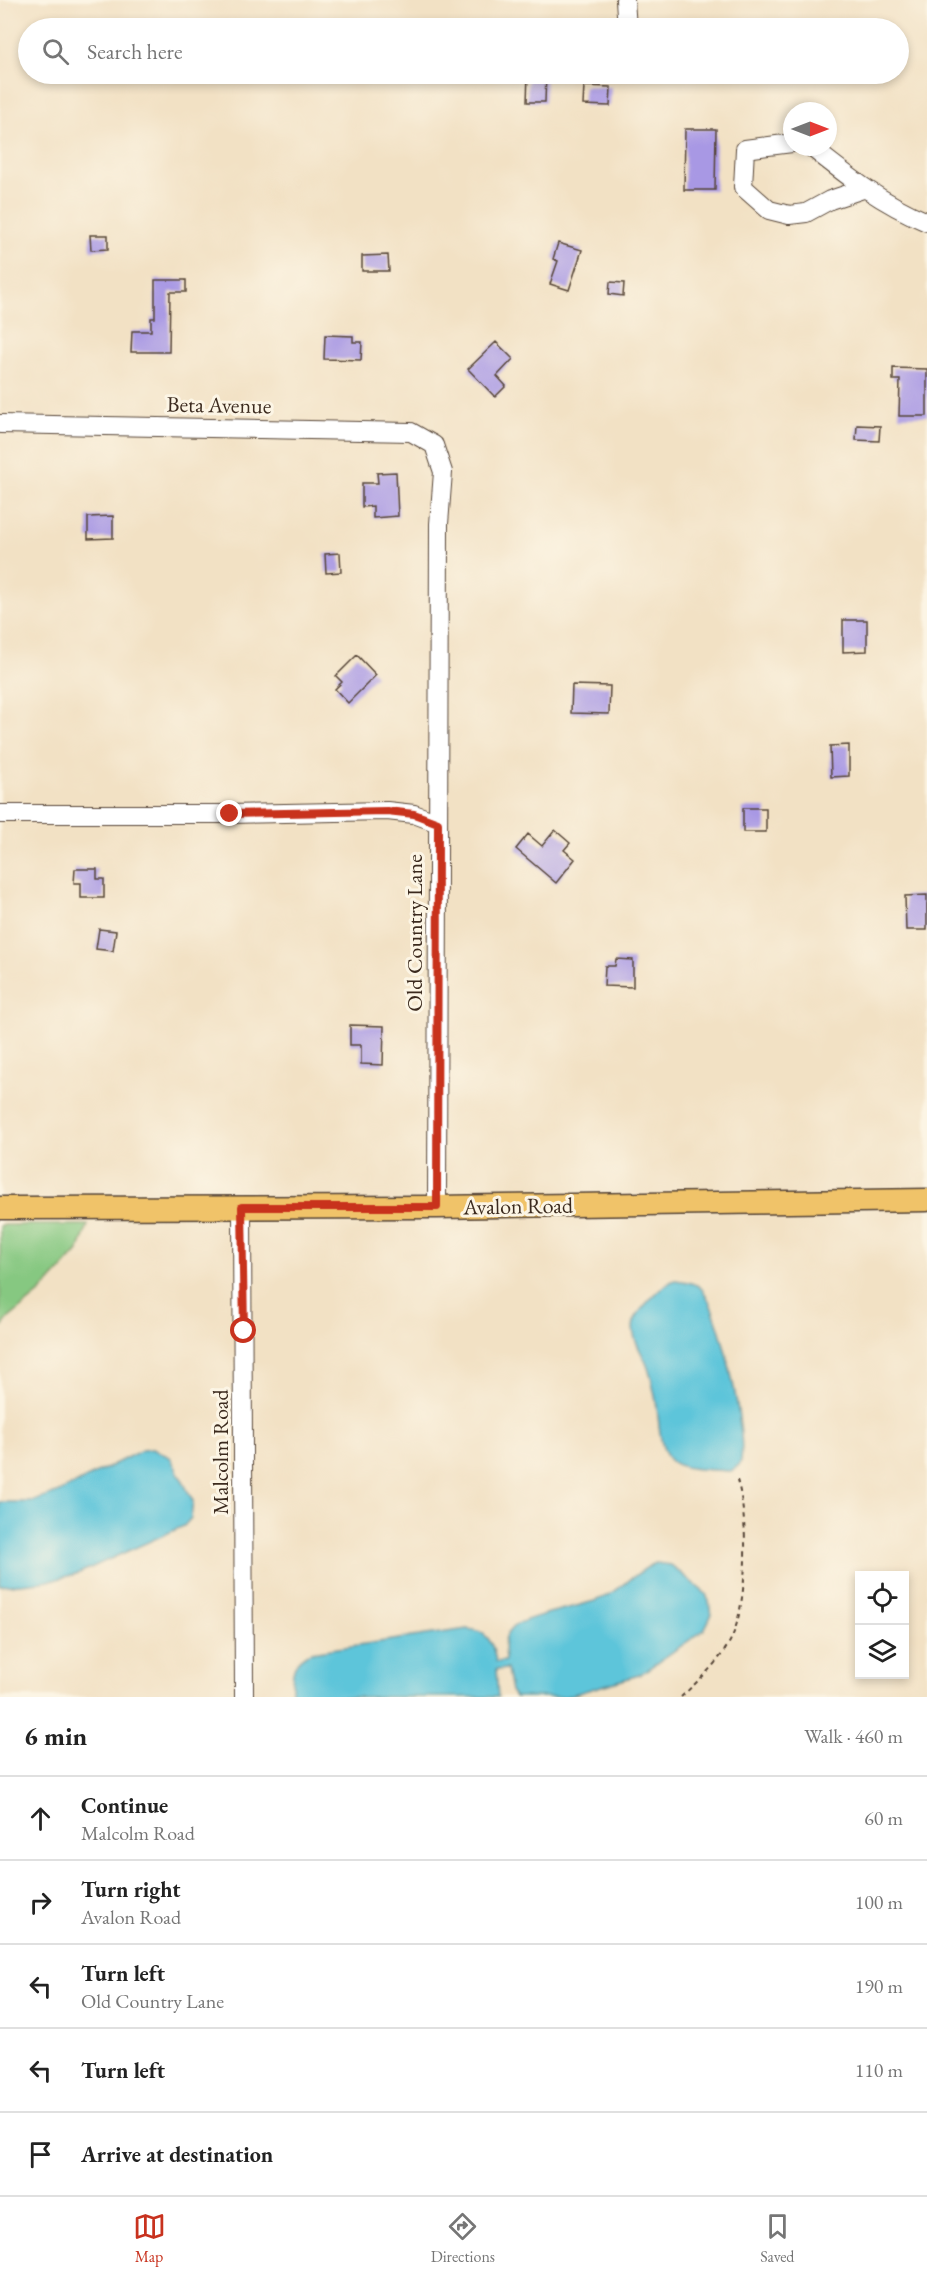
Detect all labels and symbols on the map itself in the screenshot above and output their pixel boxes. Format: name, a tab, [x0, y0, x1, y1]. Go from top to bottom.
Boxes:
north arrow	[783, 102, 837, 156]
street label: Beta Avenue	[166, 390, 272, 420]
route end	[216, 800, 242, 826]
street label: Old Country Lane	[400, 854, 429, 1012]
street label: Avalon Road	[462, 1191, 574, 1221]
route start	[230, 1317, 256, 1343]
street label: Malcolm Road	[206, 1388, 235, 1515]

